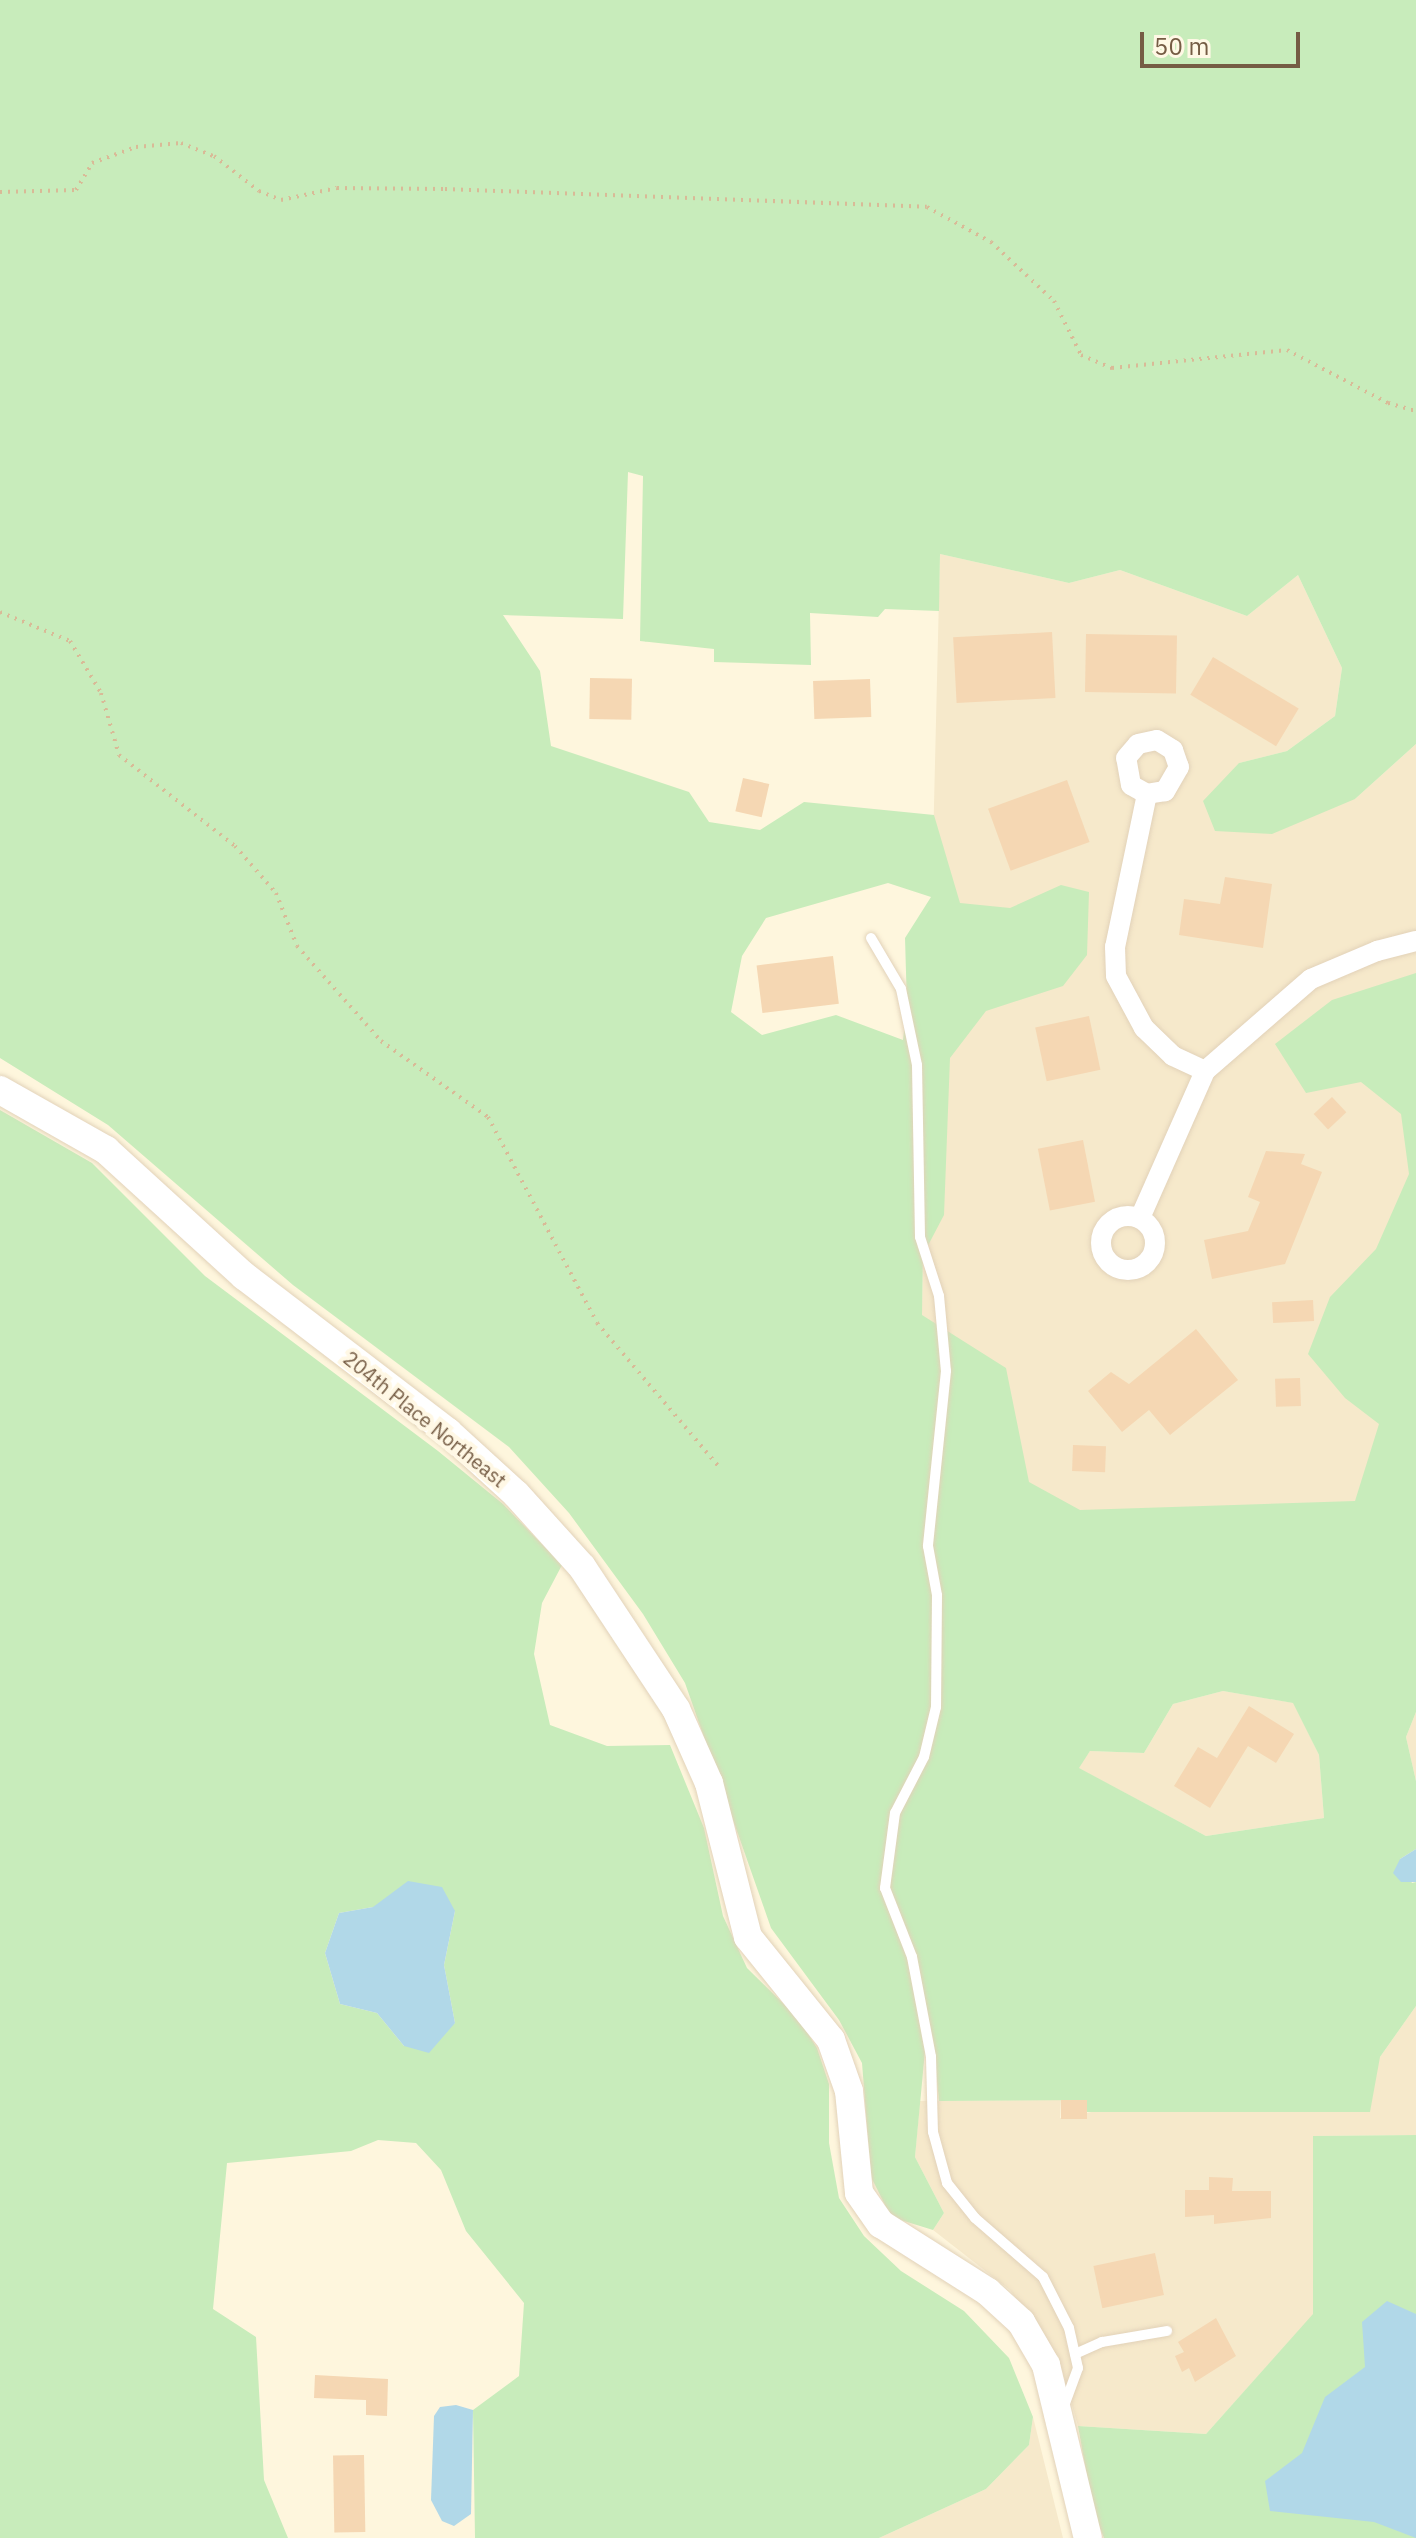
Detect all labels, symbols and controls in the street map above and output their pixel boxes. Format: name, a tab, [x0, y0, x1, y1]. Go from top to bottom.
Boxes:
scale bar	[1144, 16, 1304, 66]
text: 50 m	[1154, 30, 1209, 62]
street label: 204th Place Northeast	[339, 1346, 511, 1492]

